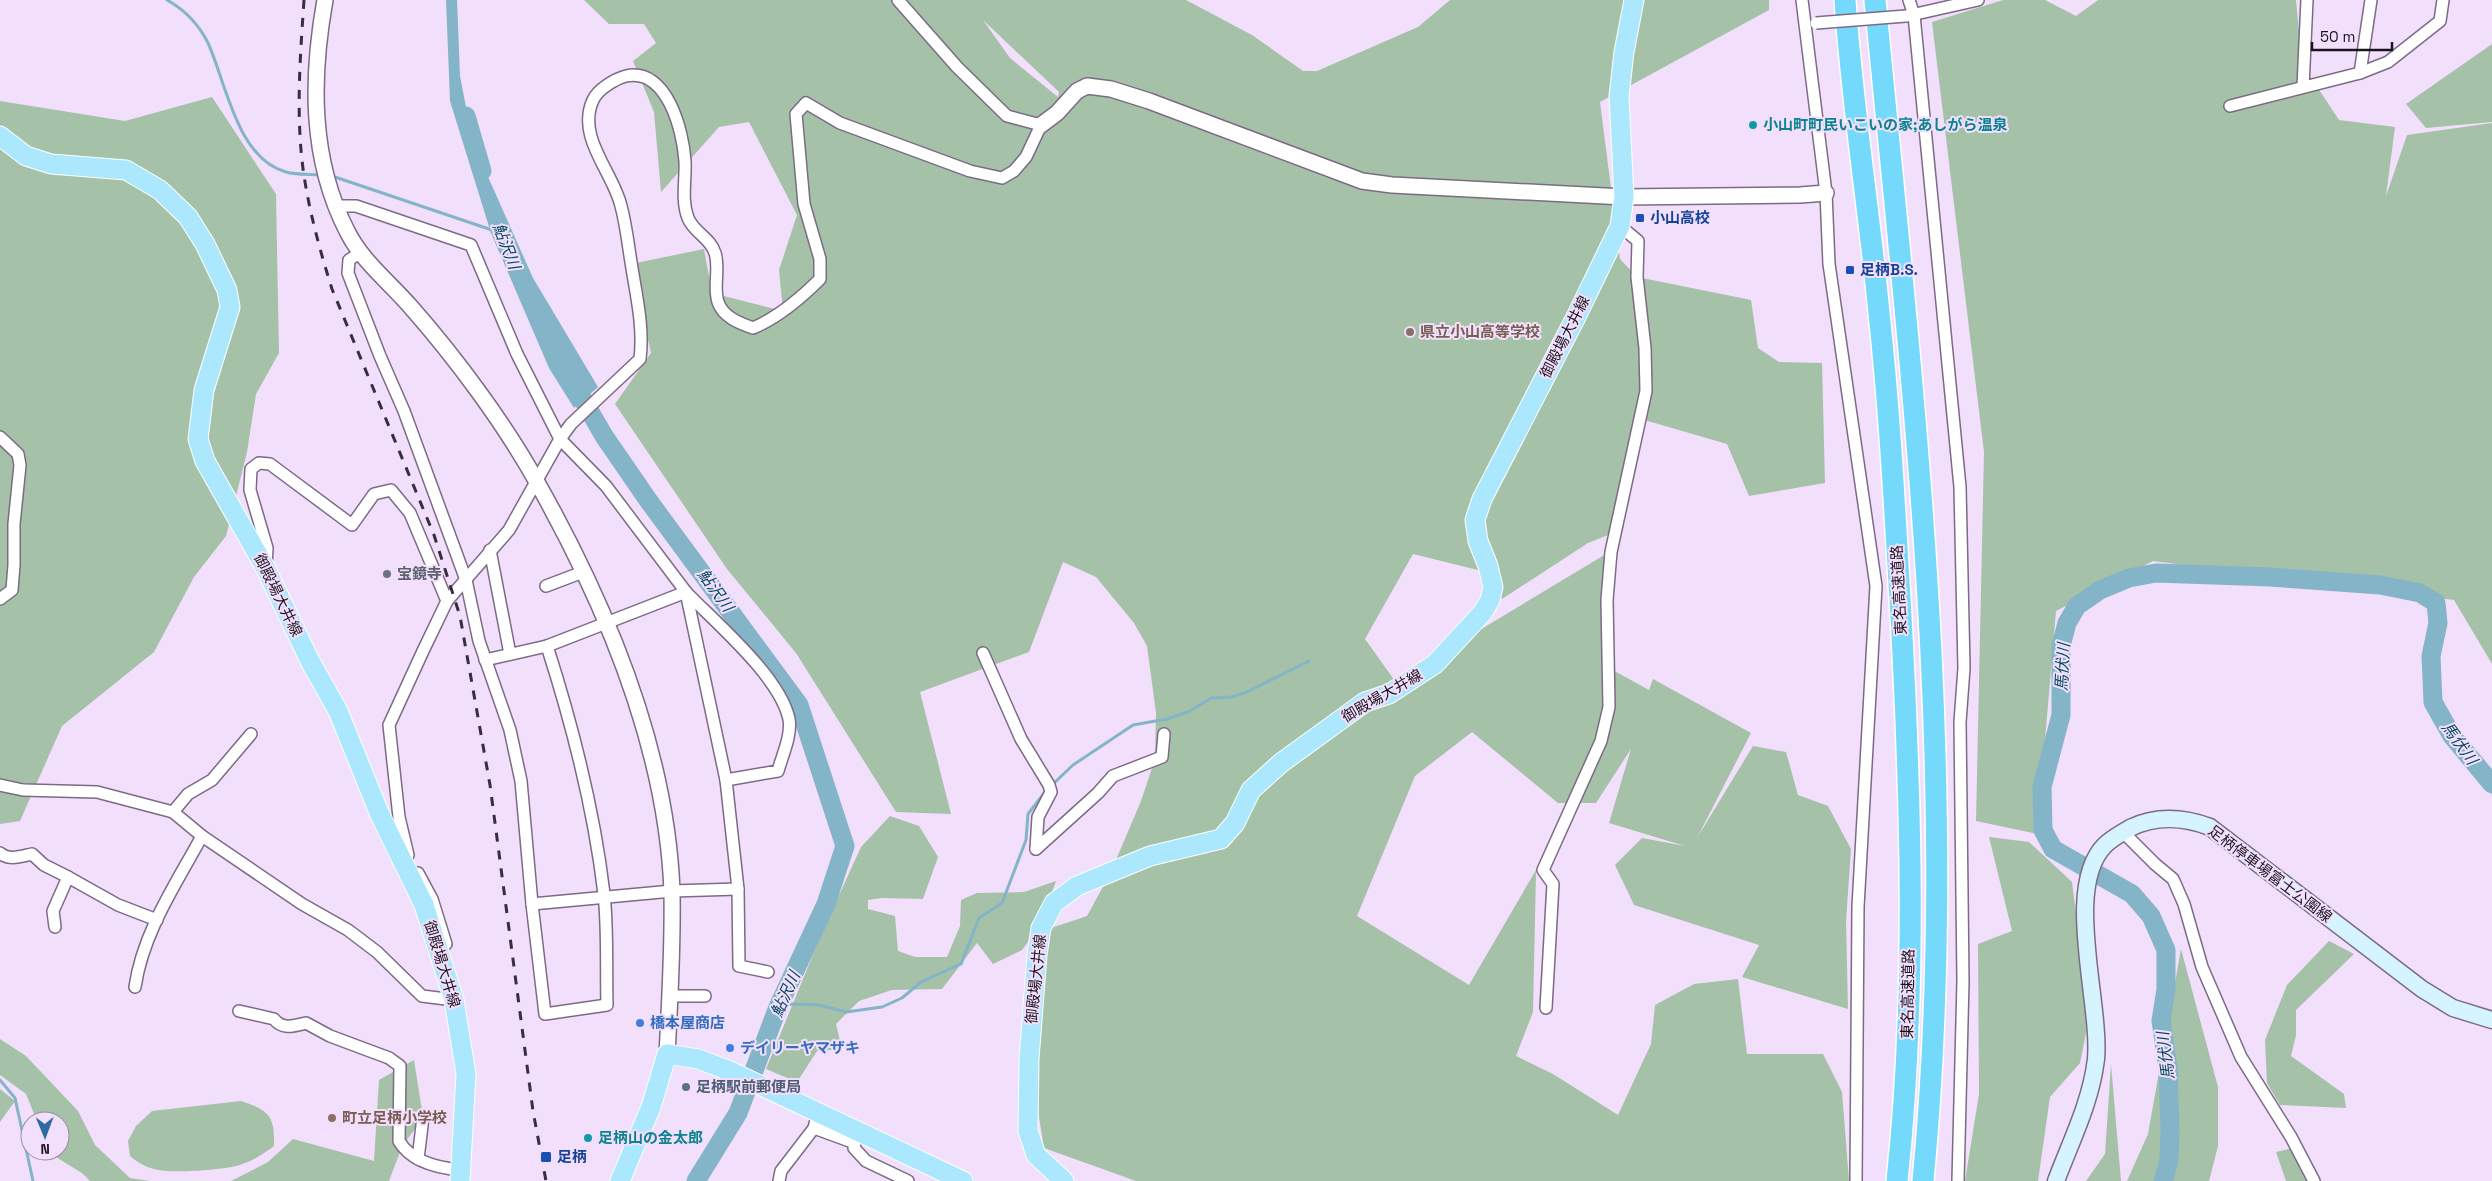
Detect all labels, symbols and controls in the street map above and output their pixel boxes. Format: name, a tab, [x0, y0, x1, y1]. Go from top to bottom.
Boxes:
scale bar	[2312, 20, 2392, 52]
text: 50 m	[2320, 27, 2355, 46]
place label: 小山町町民いこいの家;あしがら温泉	[1763, 115, 2007, 134]
marker: 小山町町民いこいの家;あしがら温泉	[1747, 119, 1759, 131]
place label: 小山高校	[1650, 208, 1710, 227]
marker: 小山高校	[1634, 212, 1646, 224]
water label: 鮎沢川	[488, 220, 526, 274]
place label: 足柄B.S.	[1860, 260, 1918, 279]
marker: 足柄B.S.	[1844, 264, 1856, 276]
street label: 御殿場大井線	[1536, 292, 1593, 381]
place label: 県立小山高等学校	[1420, 322, 1540, 341]
marker: 県立小山高等学校	[1404, 326, 1416, 338]
street label: 東名高速道路	[1887, 545, 1910, 635]
street label: 御殿場大井線	[250, 550, 307, 639]
place label: 宝鏡寺	[397, 564, 442, 583]
water label: 鮎沢川	[693, 565, 739, 617]
marker: 宝鏡寺	[381, 568, 393, 580]
water label: 馬伏川	[2051, 641, 2074, 692]
street label: 御殿場大井線	[1338, 665, 1425, 726]
water label: 馬伏川	[2437, 718, 2483, 770]
street label: 足柄停車場富士公園線	[2205, 821, 2336, 926]
street label: 御殿場大井線	[420, 918, 465, 1010]
street label: 御殿場大井線	[1021, 933, 1050, 1025]
street label: 東名高速道路	[1897, 949, 1918, 1039]
water label: 鮎沢川	[766, 966, 806, 1020]
place label: 橋本屋商店	[650, 1013, 725, 1032]
marker: 橋本屋商店	[634, 1017, 646, 1029]
water label: 馬伏川	[2152, 1029, 2179, 1081]
place label: デイリーヤマザキ	[740, 1038, 860, 1057]
marker: デイリーヤマザキ	[724, 1042, 736, 1054]
place label: 足柄駅前郵便局	[696, 1077, 801, 1096]
marker: 足柄駅前郵便局	[680, 1081, 692, 1093]
place label: 町立足柄小学校	[342, 1108, 447, 1127]
north arrow	[20, 1111, 70, 1161]
marker: 町立足柄小学校	[326, 1112, 338, 1124]
place label: 足柄山の金太郎	[598, 1128, 703, 1147]
marker: 足柄山の金太郎	[582, 1132, 594, 1144]
text: N	[40, 1140, 50, 1158]
place label: 足柄	[557, 1147, 587, 1166]
marker: 足柄	[539, 1150, 553, 1164]

